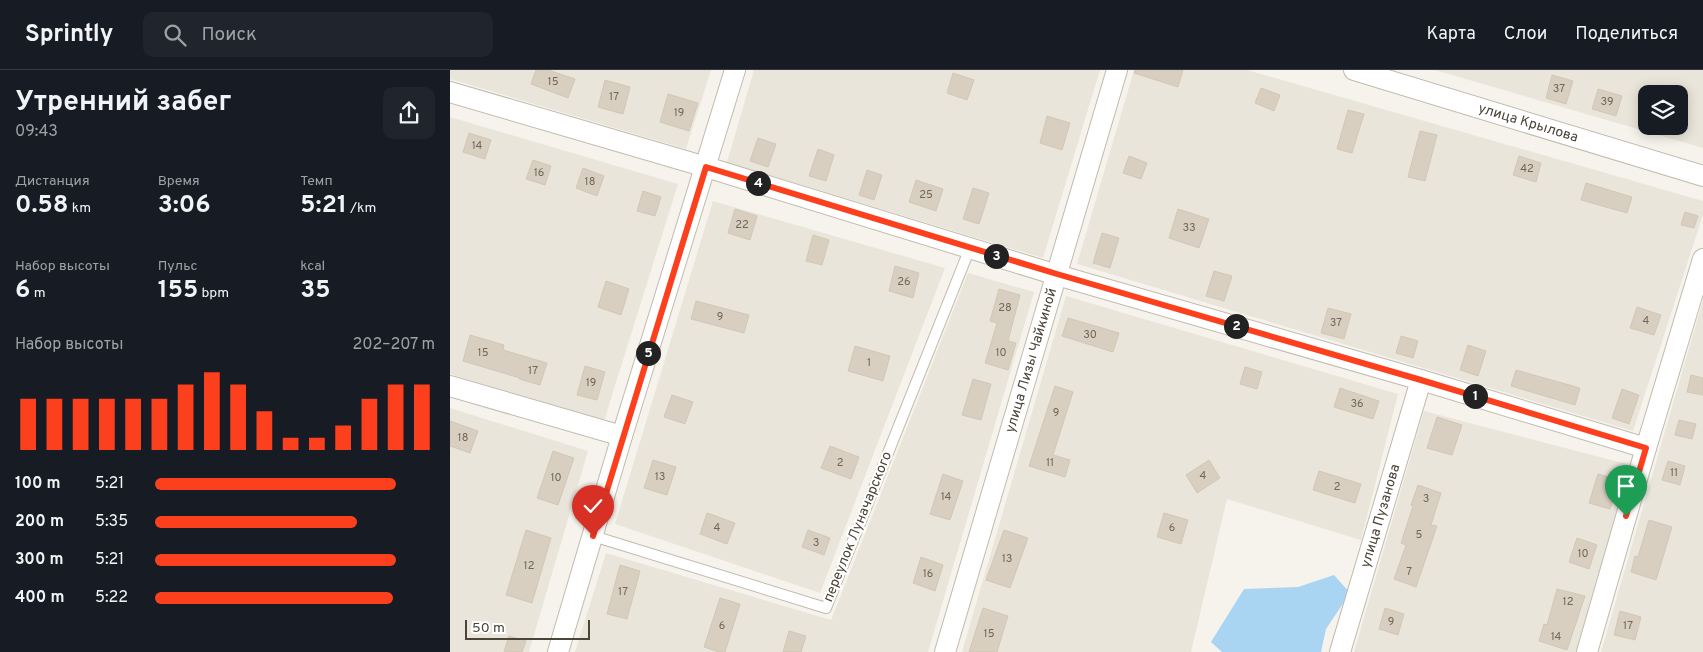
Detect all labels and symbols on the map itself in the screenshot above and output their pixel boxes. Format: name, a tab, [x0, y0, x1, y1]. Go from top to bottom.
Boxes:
house number: 15	[548, 75, 559, 89]
house number: 37	[1553, 82, 1565, 96]
house number: 17	[609, 90, 619, 104]
house number: 39	[1601, 95, 1613, 109]
street label: улица Крылова	[1476, 100, 1580, 146]
house number: 19	[674, 106, 684, 120]
house number: 14	[472, 139, 483, 153]
house number: 42	[1520, 162, 1534, 176]
house number: 16	[534, 166, 544, 180]
pin: 4	[746, 170, 770, 196]
house number: 18	[585, 175, 595, 189]
house number: 25	[919, 188, 933, 202]
house number: 22	[735, 218, 749, 232]
house number: 33	[1182, 221, 1196, 235]
pin: 3	[984, 244, 1008, 268]
house number: 26	[897, 275, 911, 289]
street label: улица Лизы Чайкиной	[1002, 286, 1061, 435]
house number: 28	[998, 301, 1012, 315]
house number: 9	[717, 310, 723, 324]
pin: 2	[1224, 314, 1248, 338]
house number: 4	[1643, 314, 1650, 328]
house number: 37	[1330, 316, 1342, 330]
house number: 30	[1083, 328, 1097, 342]
pin: 5	[636, 340, 660, 366]
house number: 15	[478, 346, 489, 360]
house number: 10	[995, 346, 1007, 360]
house number: 1	[867, 356, 871, 370]
house number: 17	[528, 364, 538, 378]
house number: 19	[586, 376, 596, 390]
pin: 1	[1462, 384, 1488, 408]
house number: 36	[1350, 397, 1364, 411]
house number: 9	[1053, 406, 1059, 420]
house number: 18	[458, 431, 468, 445]
street label: переулок Луначарского	[820, 449, 896, 605]
house number: 2	[837, 456, 843, 470]
house number: 11	[1046, 456, 1054, 470]
street label: улица Пузанова	[1357, 462, 1404, 570]
pin	[1605, 465, 1647, 516]
house number: 11	[1670, 466, 1678, 480]
house number: 4	[1200, 469, 1207, 483]
house number: 13	[655, 470, 665, 484]
house number: 10	[550, 471, 562, 485]
house number: 2	[1334, 480, 1340, 494]
pin	[572, 485, 614, 536]
house number: 14	[941, 490, 952, 504]
house number: 3	[1423, 492, 1429, 506]
house number: 4	[714, 521, 721, 535]
house number: 6	[1169, 521, 1175, 535]
house number: 5	[1416, 528, 1423, 542]
house number: 3	[813, 536, 819, 550]
house number: 10	[1577, 547, 1589, 561]
house number: 13	[1002, 552, 1012, 566]
house number: 12	[524, 559, 534, 573]
house number: 7	[1406, 565, 1412, 579]
house number: 16	[923, 567, 933, 581]
house number: 17	[618, 585, 628, 599]
house number: 12	[1563, 595, 1573, 609]
house number: 9	[1388, 615, 1394, 629]
scale bar	[465, 617, 590, 640]
house number: 6	[719, 619, 725, 633]
house number: 17	[1623, 619, 1633, 633]
house number: 15	[984, 627, 995, 641]
house number: 14	[1551, 630, 1562, 644]

